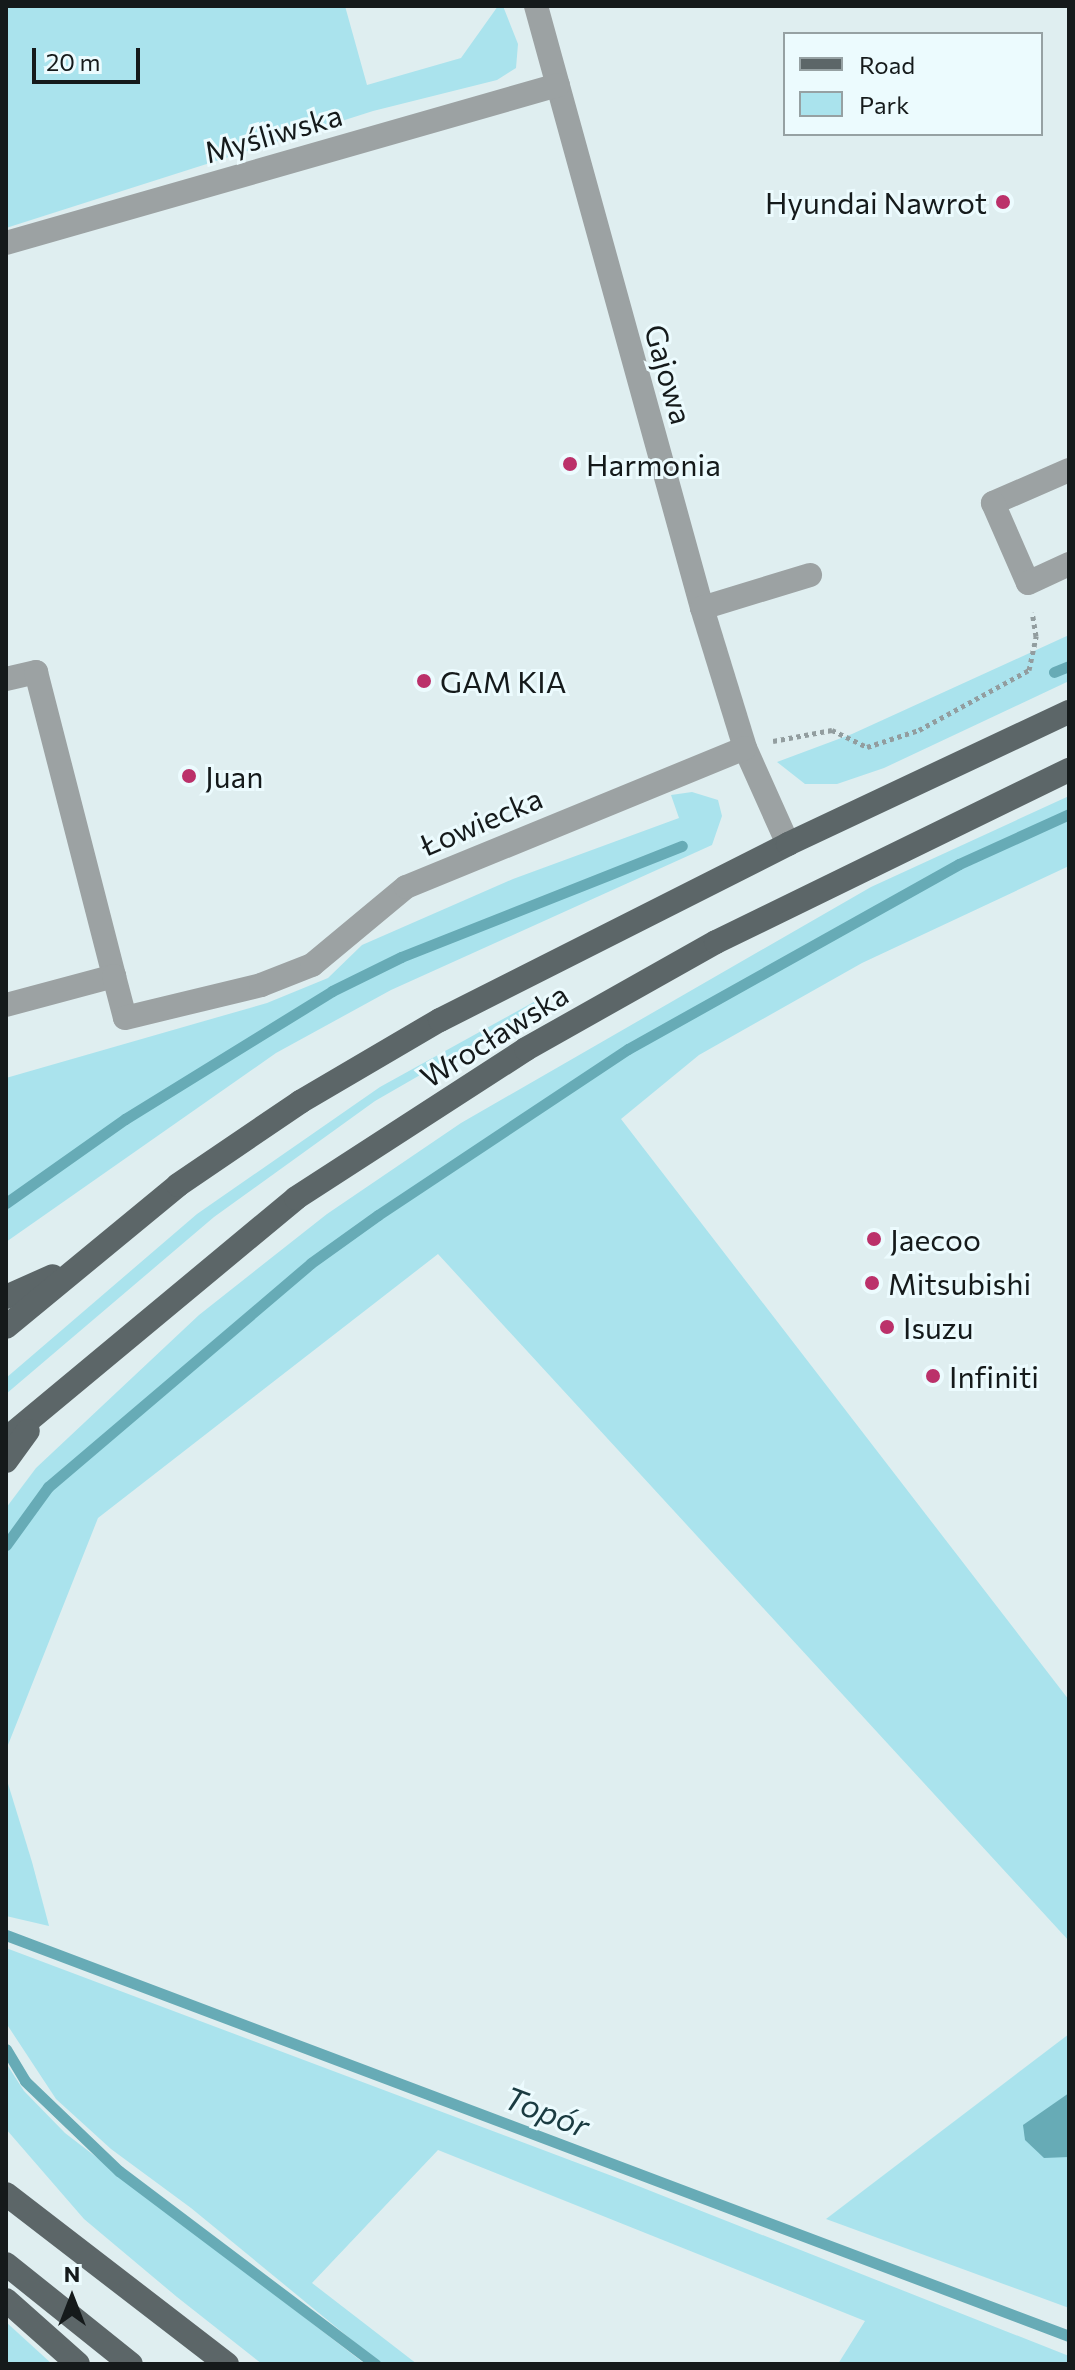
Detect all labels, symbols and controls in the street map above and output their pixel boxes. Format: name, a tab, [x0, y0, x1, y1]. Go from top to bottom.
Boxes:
scale bar	[36, 32, 144, 82]
legend	[783, 32, 1043, 136]
text: 20 m	[46, 47, 100, 76]
text: Road	[859, 50, 915, 79]
text: Park	[859, 90, 909, 119]
street label: Myśliwska	[200, 96, 346, 170]
place label: Hyundai Nawrot	[765, 184, 987, 220]
marker: Hyundai Nawrot	[994, 193, 1012, 211]
street label: Gajowa	[638, 320, 700, 428]
place label: Harmonia	[586, 446, 721, 482]
marker: Harmonia	[561, 455, 579, 473]
place label: GAM KIA	[440, 663, 566, 699]
marker: GAM KIA	[415, 672, 433, 690]
place label: Juan	[205, 758, 263, 794]
marker: Juan	[180, 767, 198, 785]
street label: Łowiecka	[415, 779, 547, 863]
street label: Wrocławska	[414, 975, 574, 1095]
place label: Jaecoo	[890, 1221, 981, 1257]
marker: Jaecoo	[865, 1230, 883, 1248]
place label: Mitsubishi	[888, 1265, 1031, 1301]
marker: Mitsubishi	[863, 1274, 881, 1292]
place label: Isuzu	[903, 1309, 973, 1345]
marker: Isuzu	[878, 1318, 896, 1336]
place label: Infiniti	[949, 1358, 1039, 1394]
marker: Infiniti	[924, 1367, 942, 1385]
water label: Topór	[499, 2077, 595, 2145]
north arrow	[32, 2258, 112, 2338]
text: N	[64, 2260, 80, 2287]

